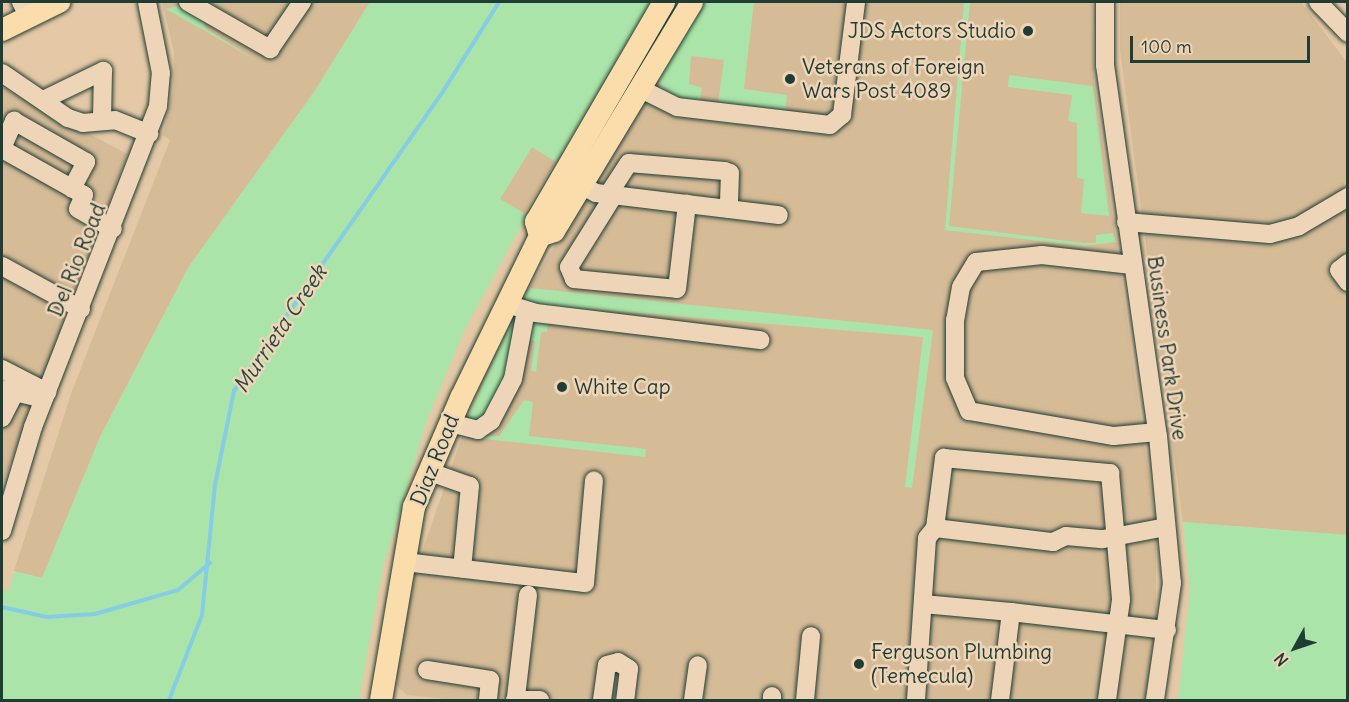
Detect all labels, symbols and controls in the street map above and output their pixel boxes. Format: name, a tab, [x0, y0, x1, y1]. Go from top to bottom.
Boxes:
place label: JDS Actors Studio	[848, 18, 1016, 44]
marker: JDS Actors Studio	[1021, 24, 1035, 38]
scale bar	[1133, 24, 1313, 62]
text: 100 m	[1141, 35, 1192, 58]
place label: Veterans of Foreign Wars Post 4089	[802, 54, 985, 104]
marker: Veterans of Foreign Wars Post 4089	[783, 72, 797, 86]
street label: Del Rio Road	[43, 200, 111, 320]
street label: Business Park Drive	[1142, 254, 1192, 442]
water label: Murrieta Creek	[228, 260, 332, 398]
place label: White Cap	[574, 374, 671, 400]
marker: White Cap	[555, 380, 569, 394]
street label: Diaz Road	[405, 411, 465, 509]
north arrow	[1265, 618, 1325, 678]
place label: Ferguson Plumbing (Temecula)	[871, 639, 1052, 689]
text: N	[1270, 649, 1292, 670]
marker: Ferguson Plumbing (Temecula)	[852, 657, 866, 671]

